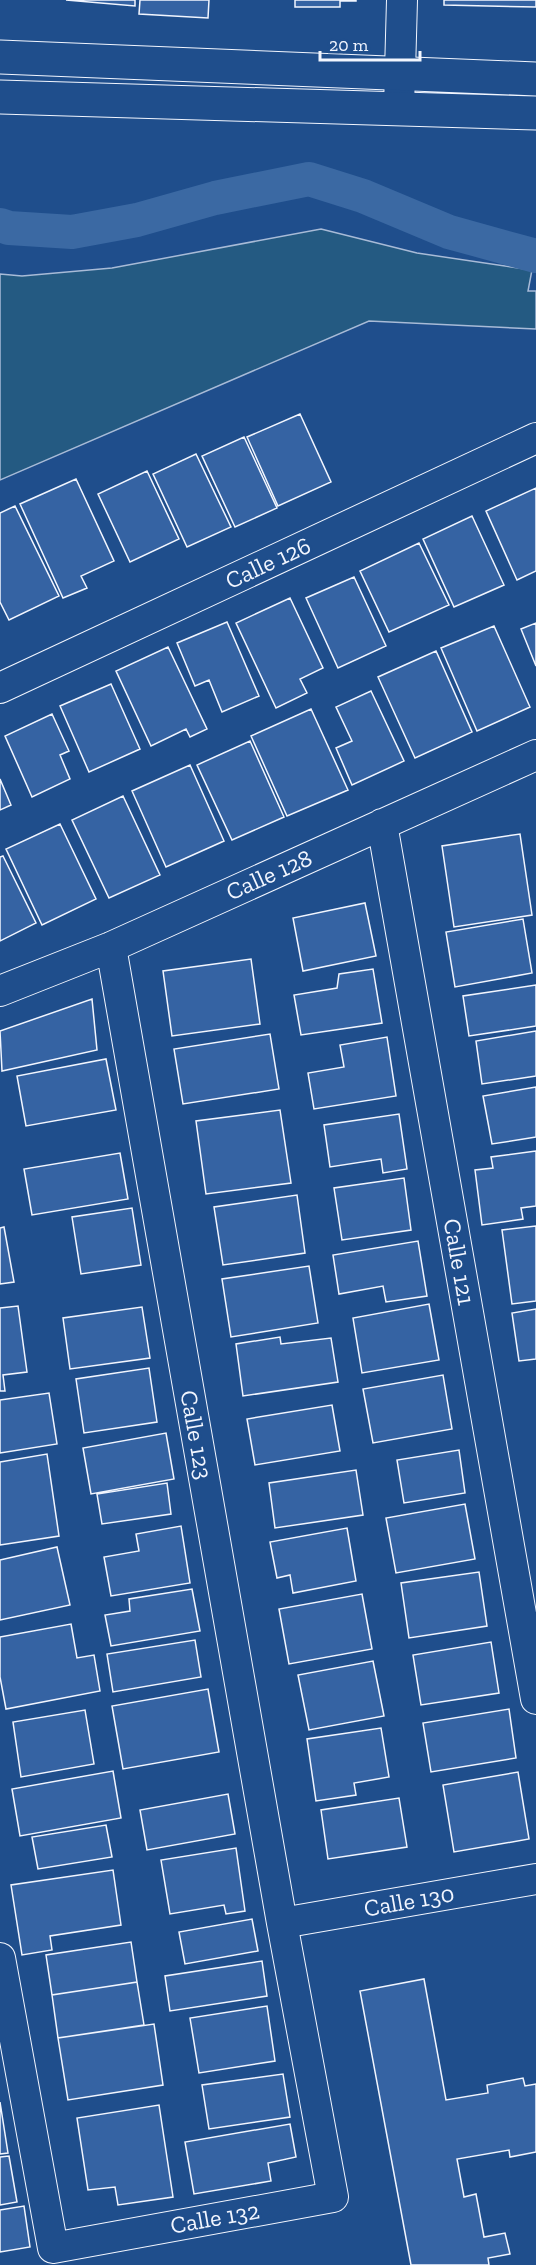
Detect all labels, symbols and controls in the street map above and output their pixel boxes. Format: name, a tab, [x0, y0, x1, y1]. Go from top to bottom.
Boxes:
scale bar	[320, 24, 420, 62]
text: 20 m	[329, 34, 369, 56]
street label: Calle 126	[220, 530, 315, 595]
street label: Calle 128	[221, 843, 316, 906]
street label: Calle 121	[438, 1216, 481, 1307]
street label: Calle 123	[174, 1388, 219, 1482]
street label: Calle 130	[361, 1878, 456, 1923]
street label: Calle 132	[168, 2195, 262, 2240]

